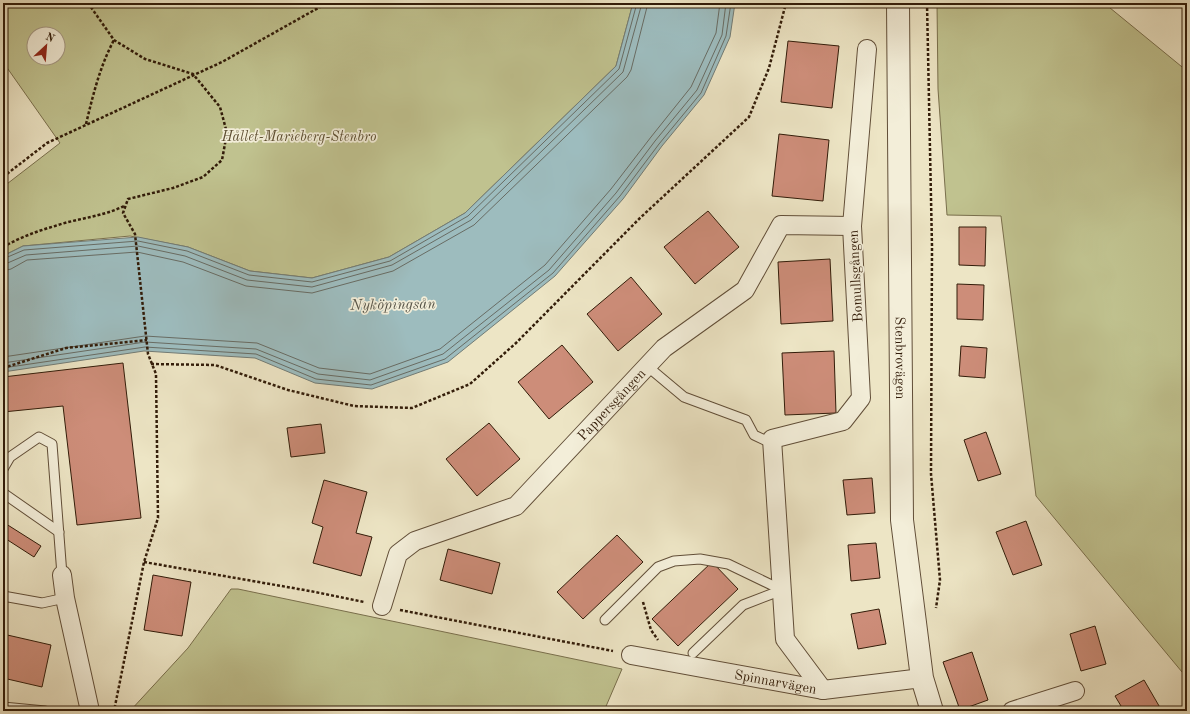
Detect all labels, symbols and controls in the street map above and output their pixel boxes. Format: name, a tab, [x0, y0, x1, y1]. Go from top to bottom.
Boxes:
north arrow	[26, 26, 66, 66]
text: N	[44, 32, 56, 45]
park label: Hållet-Marieberg-Stenbro	[220, 130, 377, 145]
street label: Bomullsgången	[847, 229, 865, 322]
water label: Nyköpingsån	[349, 297, 436, 314]
street label: Stenbrovägen	[892, 317, 907, 400]
street label: Pappersgången	[575, 366, 649, 443]
street label: Spinnarvägen	[733, 668, 818, 697]

